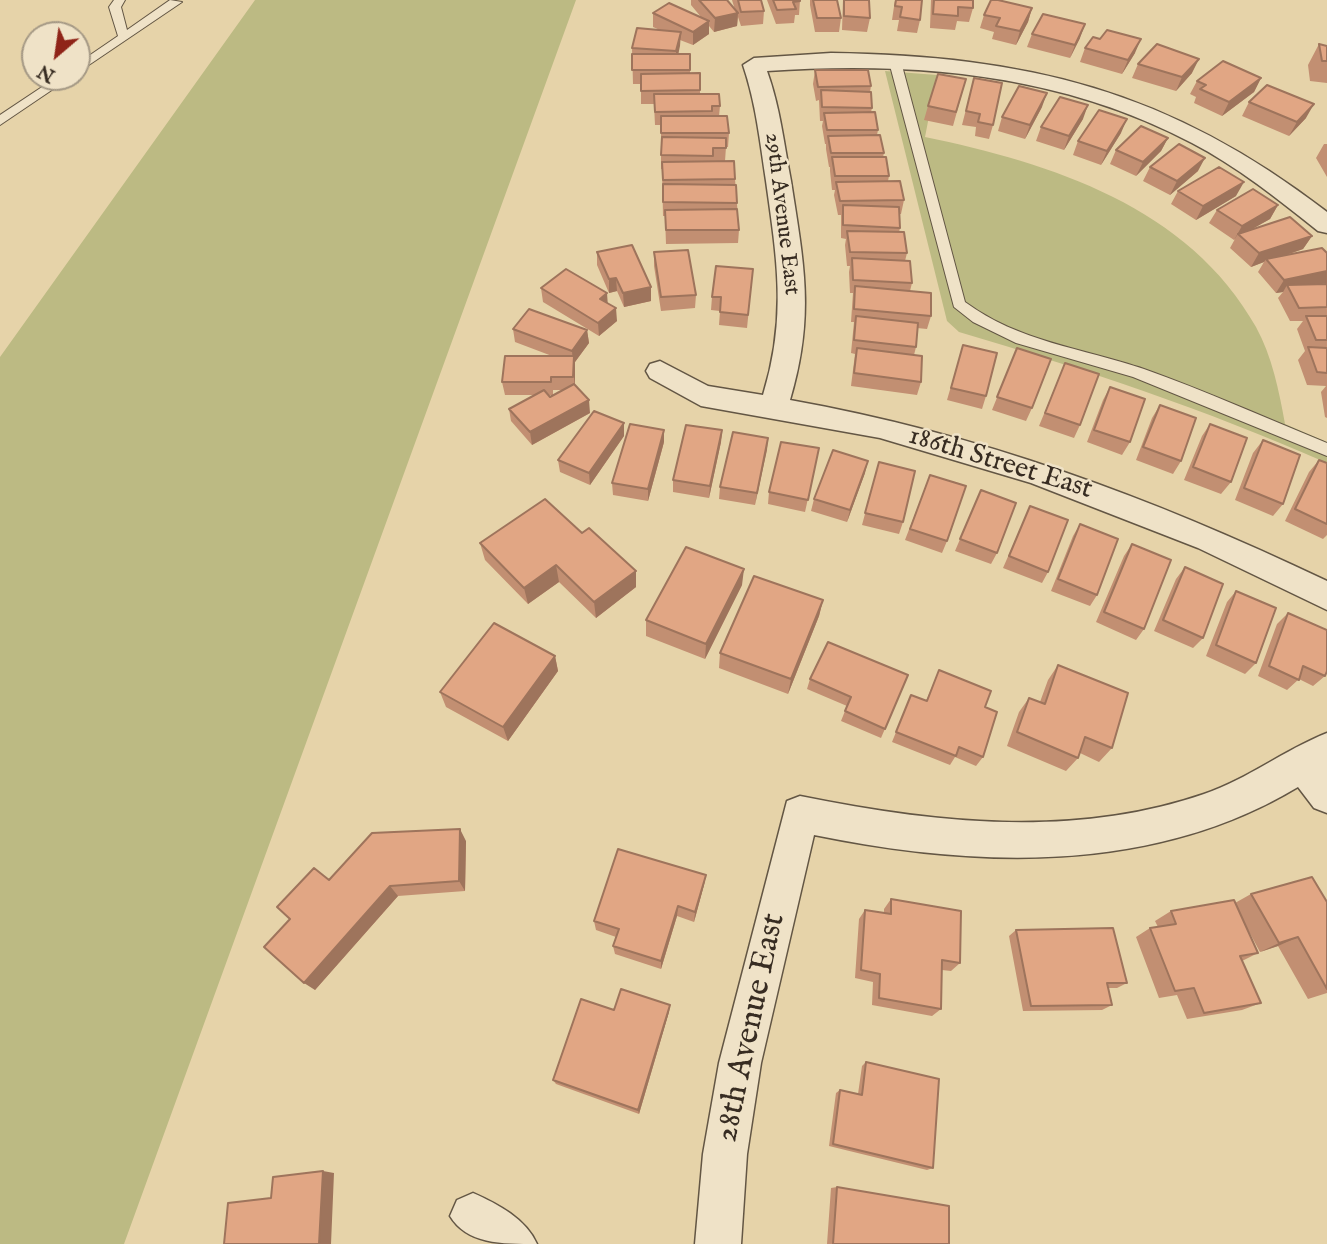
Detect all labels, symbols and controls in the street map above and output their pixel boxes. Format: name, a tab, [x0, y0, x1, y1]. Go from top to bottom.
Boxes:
north arrow	[21, 21, 91, 91]
text: N	[34, 58, 60, 87]
street label: 29th Avenue East	[757, 131, 805, 297]
street label: 186th Street East	[904, 420, 1096, 508]
street label: 28th Avenue East	[708, 910, 796, 1146]

